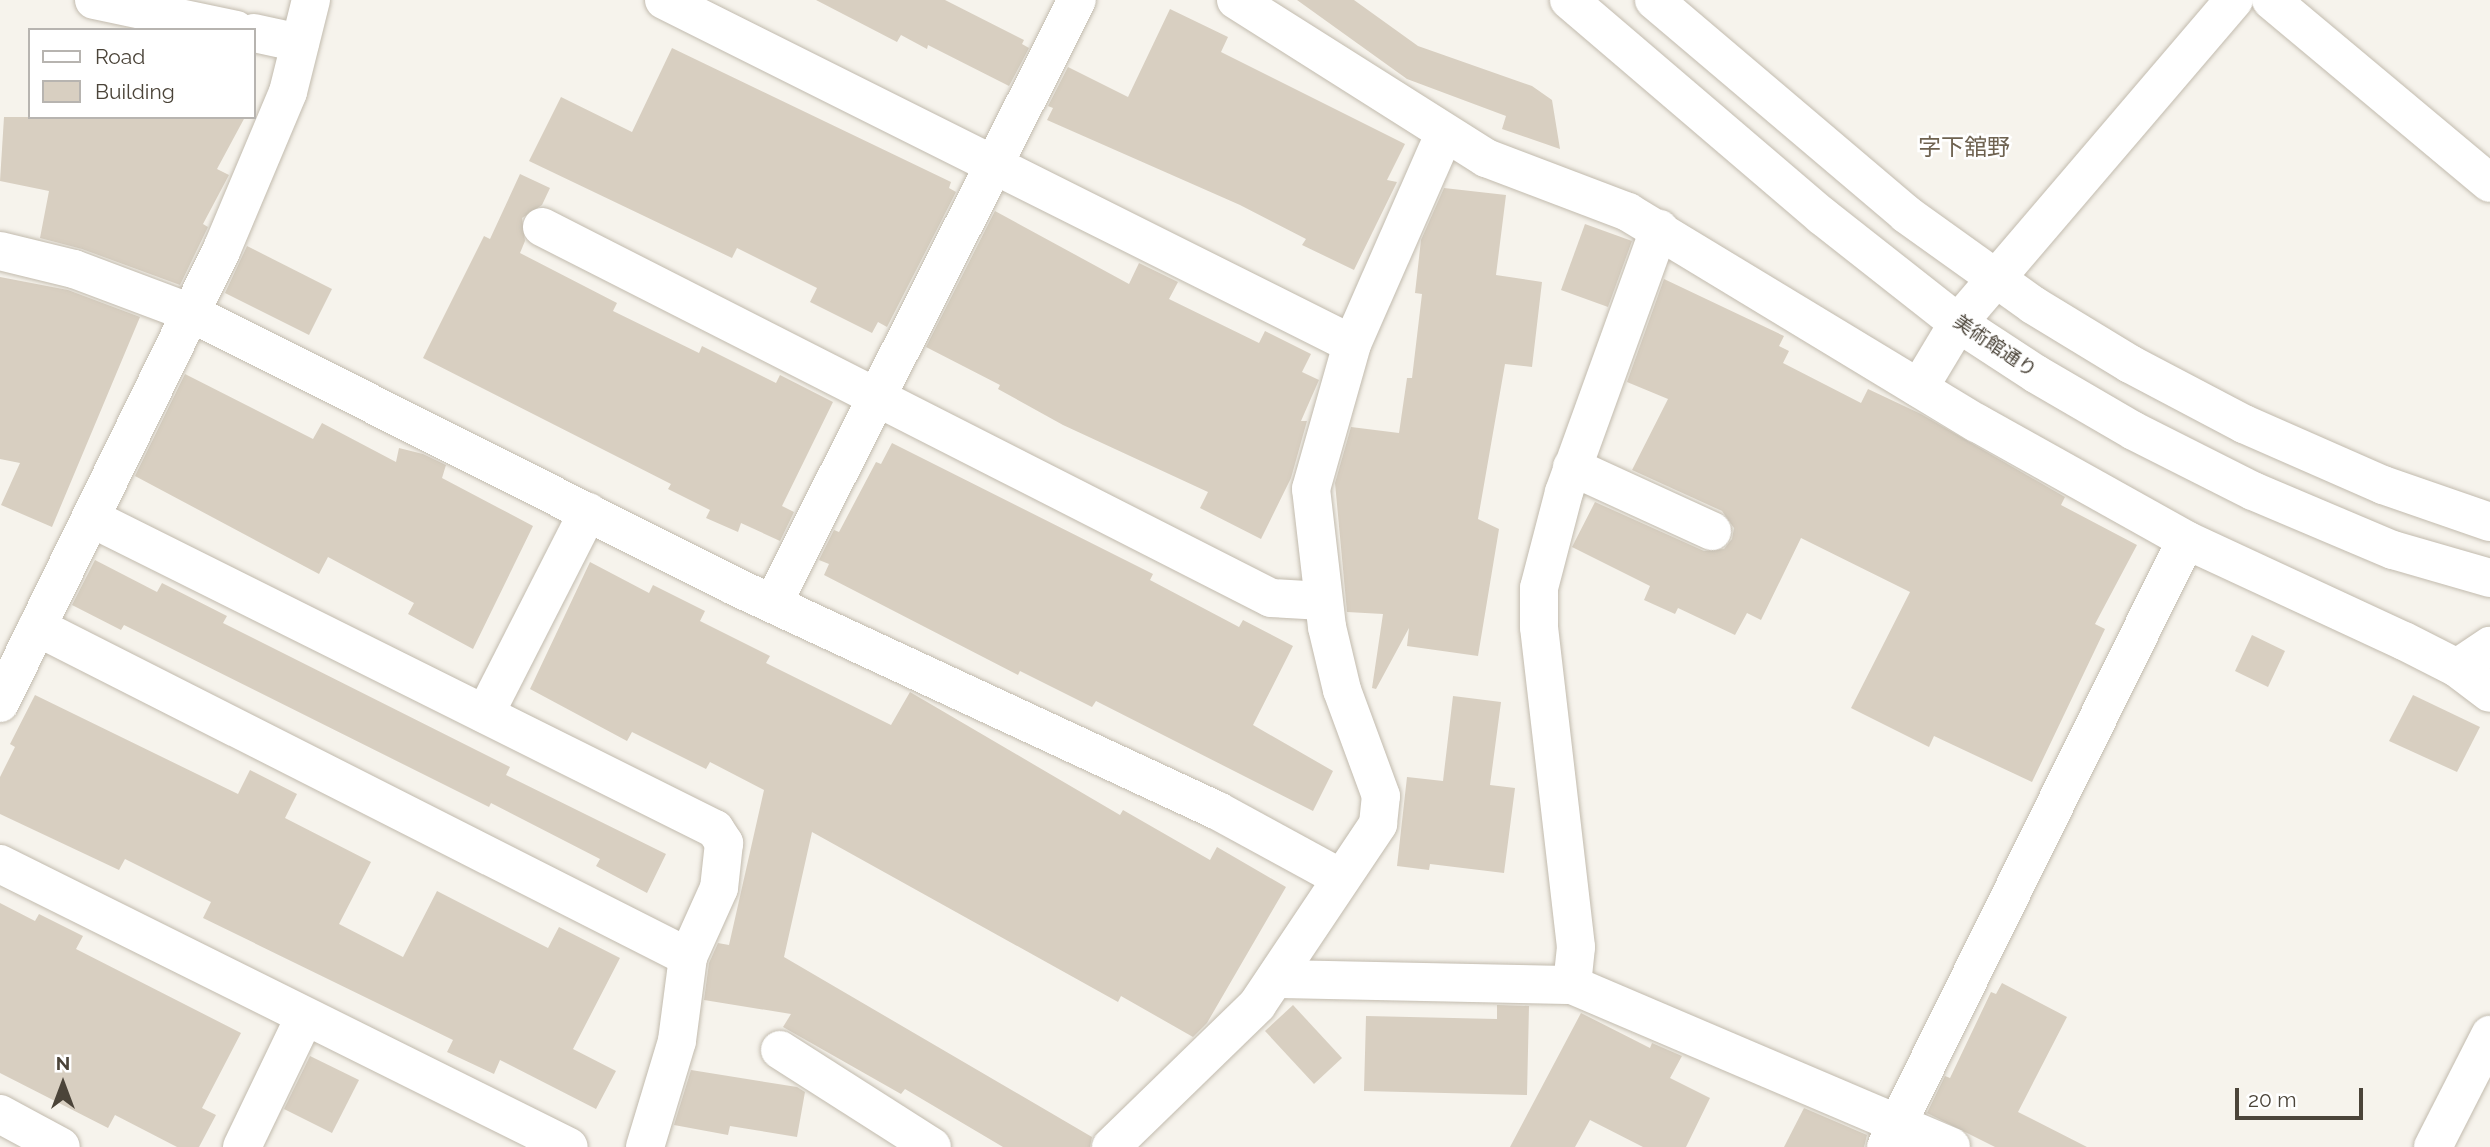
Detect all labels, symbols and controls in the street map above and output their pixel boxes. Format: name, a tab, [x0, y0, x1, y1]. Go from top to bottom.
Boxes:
legend	[28, 28, 256, 119]
text: Road	[95, 44, 145, 69]
text: Building	[95, 79, 175, 104]
district label: 字下舘野	[1918, 133, 2010, 161]
street label: 美術館通り	[1949, 310, 2041, 382]
north arrow	[28, 1049, 98, 1119]
text: N	[56, 1052, 70, 1074]
scale bar	[2238, 1074, 2366, 1118]
text: 20 m	[2248, 1087, 2296, 1112]

